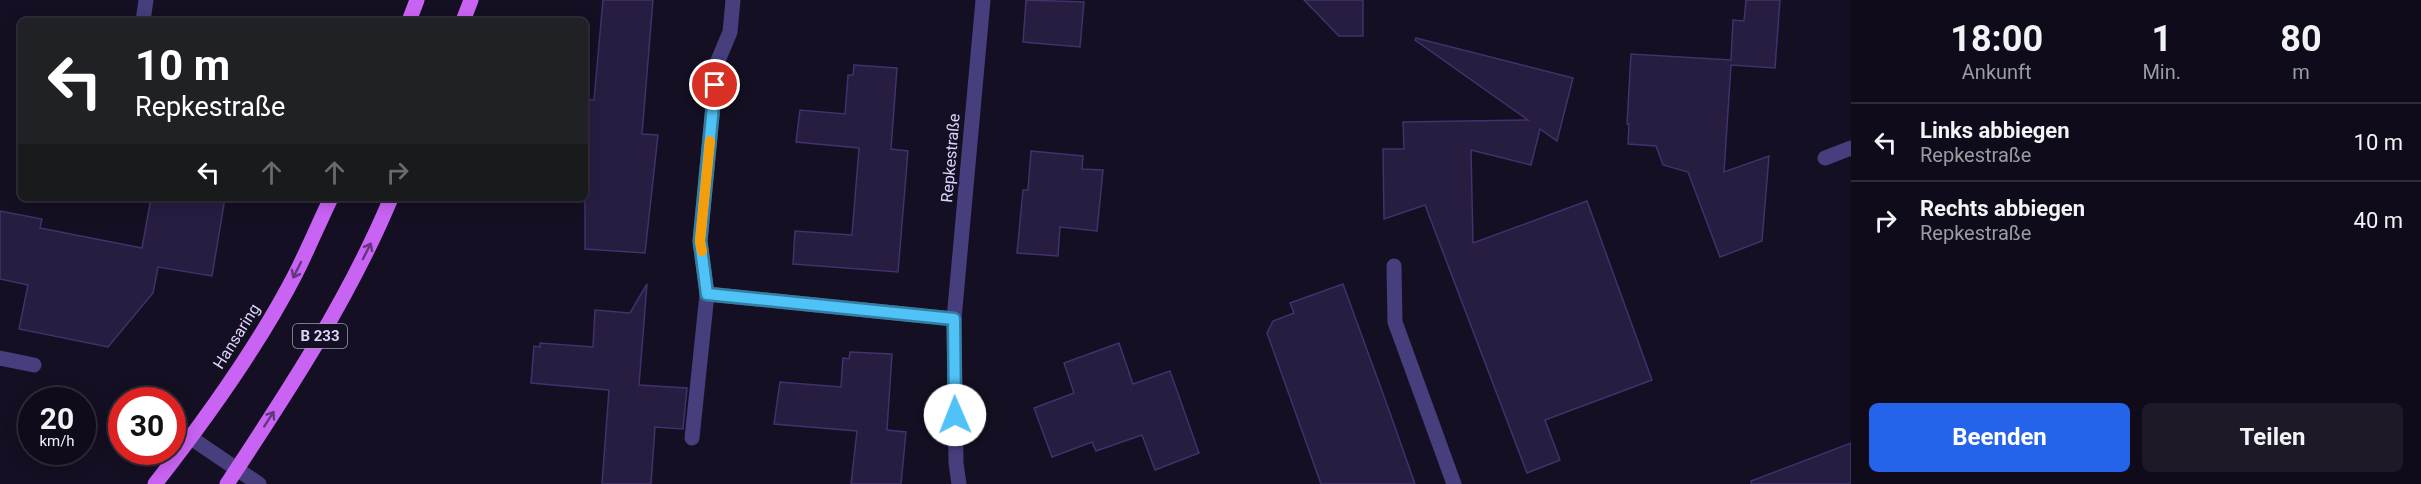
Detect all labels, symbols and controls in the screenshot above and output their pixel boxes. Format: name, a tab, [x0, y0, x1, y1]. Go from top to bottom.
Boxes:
text: 18:00	[1950, 18, 2043, 60]
text: 1	[2151, 18, 2172, 60]
text: 80	[2280, 18, 2322, 60]
text: 10 m	[135, 41, 230, 90]
icon: left	[36, 42, 114, 120]
pin	[689, 59, 740, 110]
text: Ankunft	[1962, 60, 2032, 84]
text: Min.	[2142, 60, 2181, 84]
text: m	[2292, 60, 2310, 84]
icon: arrive	[698, 68, 731, 101]
text: Repkestraße	[135, 91, 285, 123]
street label: Repkestraße	[937, 113, 964, 203]
text: Links abbiegen	[1920, 118, 2070, 143]
icon: left	[1869, 126, 1902, 159]
text: 10 m	[2354, 130, 2403, 155]
text: Repkestraße	[1920, 143, 2031, 167]
icon: left	[192, 156, 225, 189]
icon: ahead	[255, 156, 288, 189]
icon: ahead	[318, 156, 351, 189]
icon: right	[381, 156, 414, 189]
text: Rechts abbiegen	[1920, 196, 2085, 221]
icon: right	[1869, 204, 1902, 237]
text: 40 m	[2354, 208, 2403, 233]
text: Repkestraße	[1920, 221, 2031, 245]
one-way arrow	[361, 242, 373, 260]
one-way arrow	[291, 260, 302, 278]
street label: Hansaring	[209, 300, 264, 372]
road number: B 233	[293, 324, 347, 348]
position arrow	[923, 383, 987, 447]
speed limit sign: 30	[108, 387, 186, 465]
text: 20	[40, 401, 74, 436]
button: Beenden	[1869, 403, 2130, 472]
button: Teilen	[2142, 403, 2403, 472]
one-way arrow	[263, 411, 275, 428]
text: km/h	[39, 432, 75, 450]

